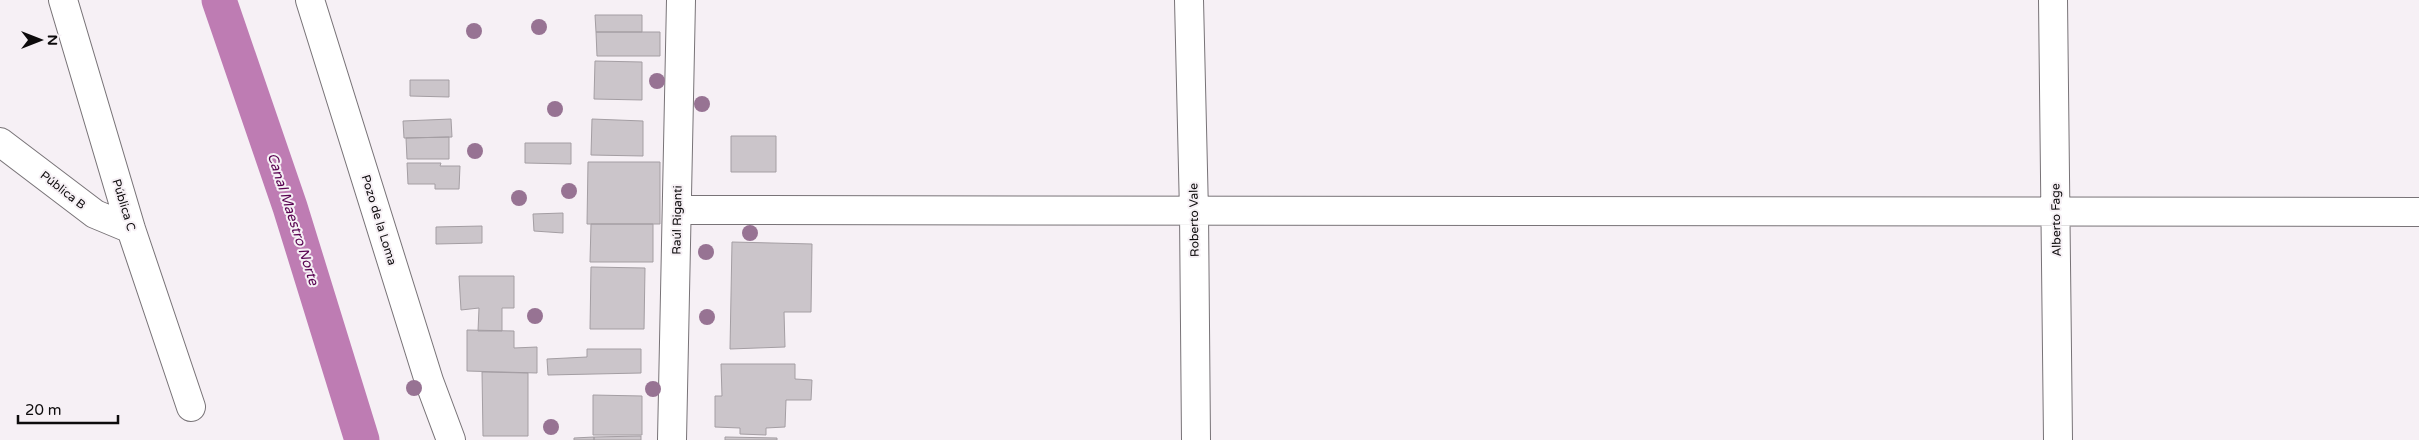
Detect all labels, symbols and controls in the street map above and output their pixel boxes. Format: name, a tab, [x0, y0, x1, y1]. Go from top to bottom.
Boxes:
north arrow	[15, 15, 65, 65]
text: N	[44, 34, 61, 46]
water label: Canal Maestro Norte	[264, 151, 323, 288]
street label: Pública B	[38, 168, 88, 212]
street label: Pozo de la Loma	[359, 173, 399, 267]
street label: Pública C	[109, 177, 139, 233]
street label: Roberto Vale	[1186, 183, 1202, 257]
street label: Alberto Fage	[2048, 183, 2064, 257]
street label: Raúl Riganti	[669, 185, 685, 255]
scale bar	[18, 392, 118, 424]
text: 20 m	[25, 401, 62, 419]

